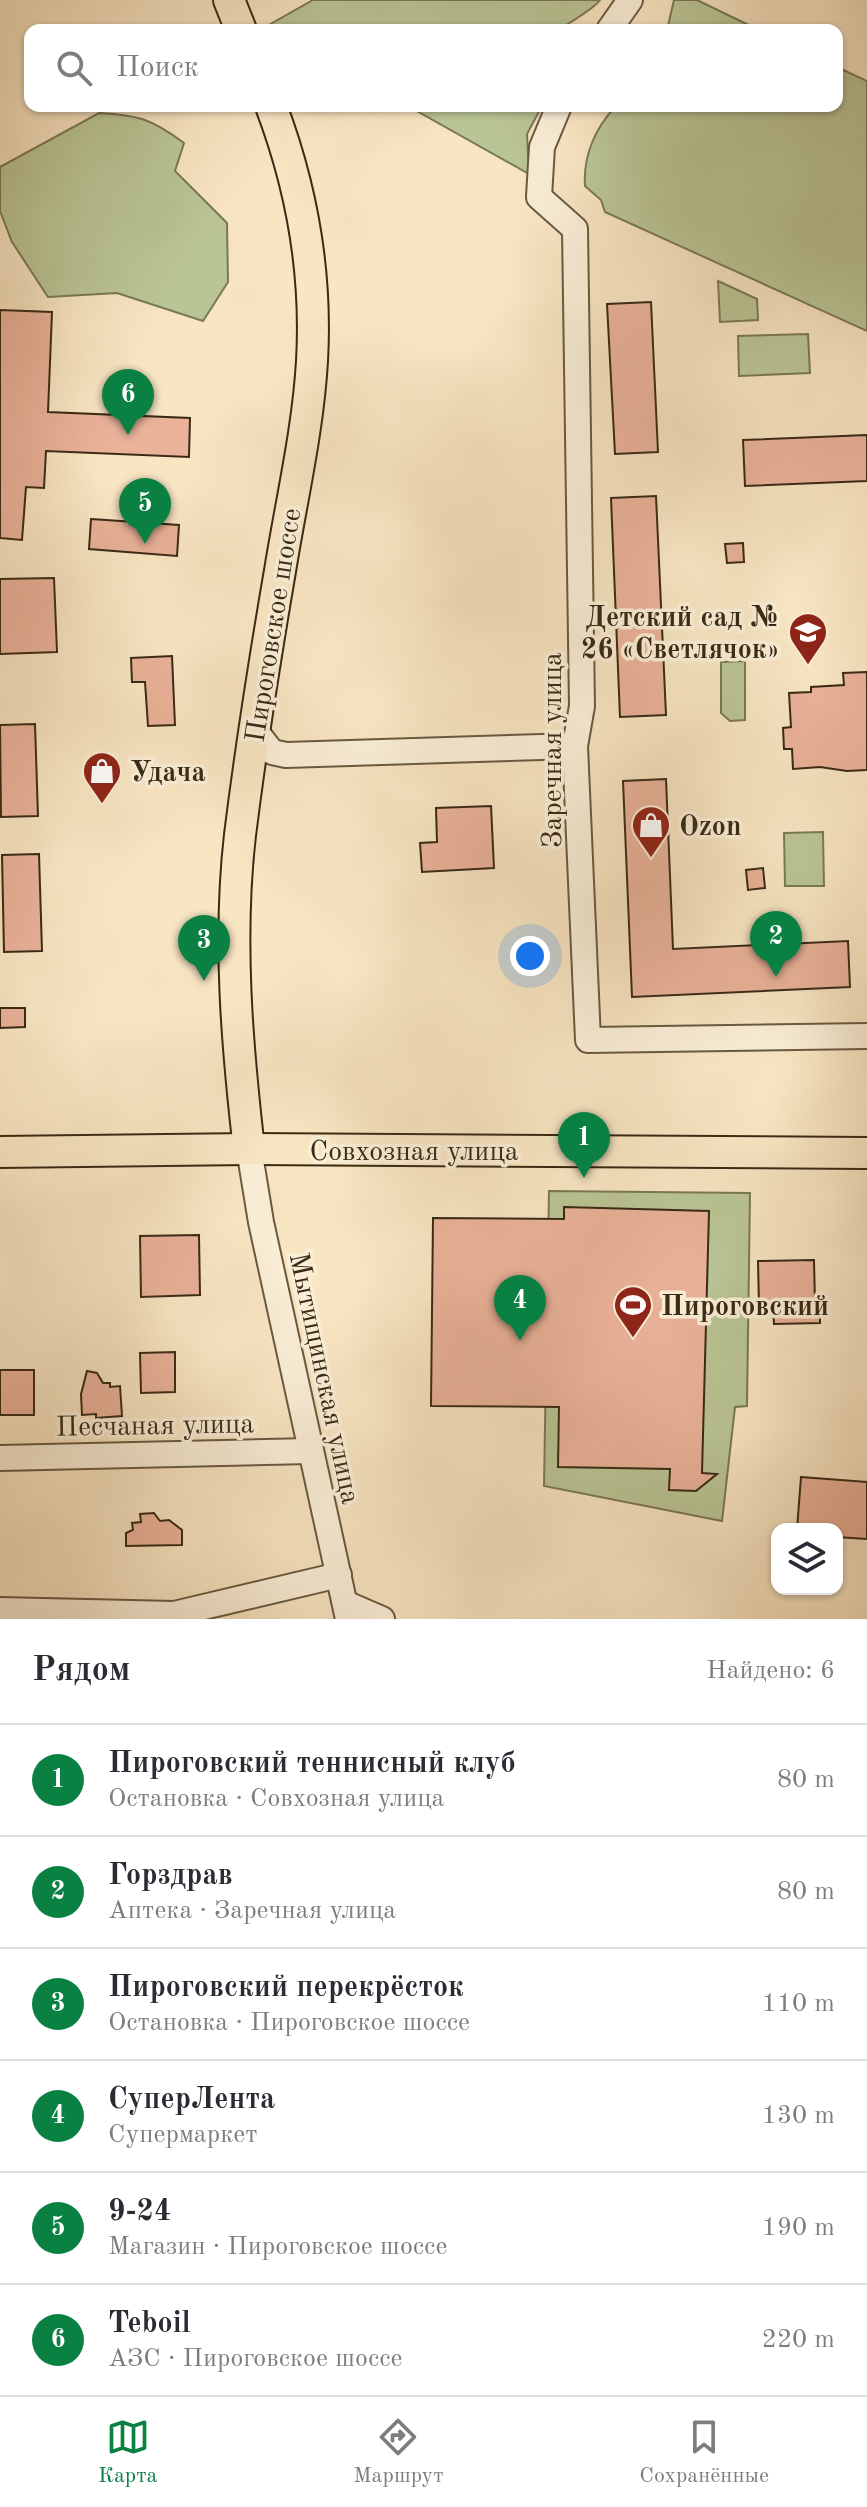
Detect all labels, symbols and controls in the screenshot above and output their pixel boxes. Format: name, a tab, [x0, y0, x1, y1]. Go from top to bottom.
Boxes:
search box	[24, 24, 843, 112]
icon: search	[52, 46, 96, 90]
text: Поиск	[116, 53, 199, 83]
pin: 6	[102, 369, 154, 435]
pin: 5	[119, 478, 171, 544]
street label: Пироговское шоссе	[243, 506, 307, 745]
place label: Детский сад № 26 «Светлячок»	[581, 604, 780, 665]
school or university icon: Детский сад № 26 «Светлячок»	[787, 611, 829, 666]
street label: Заречная улица	[540, 652, 568, 848]
shop icon: Удача	[81, 750, 123, 805]
place label: Удача	[130, 760, 206, 788]
shop icon: Ozon	[630, 804, 672, 859]
place label: Ozon	[679, 814, 742, 842]
pin: 2	[750, 911, 802, 977]
pin: 3	[178, 915, 230, 981]
your location	[510, 936, 550, 976]
pin: 1	[558, 1112, 610, 1178]
street label: Совхозная улица	[309, 1139, 519, 1167]
street label: Мытищинская улица	[283, 1250, 363, 1507]
pin: 4	[494, 1275, 546, 1341]
sports icon: Пироговский	[612, 1284, 654, 1339]
place label: Пироговский	[661, 1294, 829, 1322]
street label: Песчаная улица	[56, 1411, 255, 1443]
map controls	[771, 1523, 843, 1595]
button: layers	[771, 1523, 843, 1595]
text: Рядом	[32, 1654, 131, 1688]
text: Найдено: 6	[706, 1658, 835, 1684]
text: Пироговский теннисный клуб	[108, 1749, 516, 1779]
text: 1	[50, 1767, 66, 1793]
text: 80 m	[777, 1767, 835, 1793]
text: Остановка · Совхозная улица	[108, 1786, 444, 1812]
text: Горздрав	[108, 1861, 233, 1891]
text: 2	[50, 1879, 66, 1905]
text: 80 m	[777, 1879, 835, 1905]
text: Аптека · Заречная улица	[108, 1898, 396, 1924]
text: Пироговский перекрёсток	[108, 1973, 464, 2003]
text: 3	[50, 1991, 66, 2017]
text: 110 m	[762, 1991, 835, 2017]
text: Остановка · Пироговское шоссе	[108, 2010, 470, 2036]
text: СуперЛента	[108, 2085, 275, 2115]
text: 4	[50, 2103, 66, 2129]
text: 130 m	[762, 2103, 835, 2129]
text: Супермаркет	[108, 2122, 257, 2148]
text: 9-24	[108, 2197, 171, 2227]
text: 5	[50, 2215, 66, 2241]
text: 190 m	[762, 2215, 835, 2241]
text: Магазин · Пироговское шоссе	[108, 2234, 447, 2260]
text: Teboil	[108, 2309, 191, 2339]
text: 6	[50, 2327, 66, 2353]
text: 220 m	[762, 2327, 835, 2353]
text: АЗС · Пироговское шоссе	[108, 2346, 403, 2372]
tab: Карта	[98, 2415, 157, 2490]
tab: Маршрут	[353, 2415, 444, 2490]
tab: Сохранённые	[639, 2415, 769, 2490]

